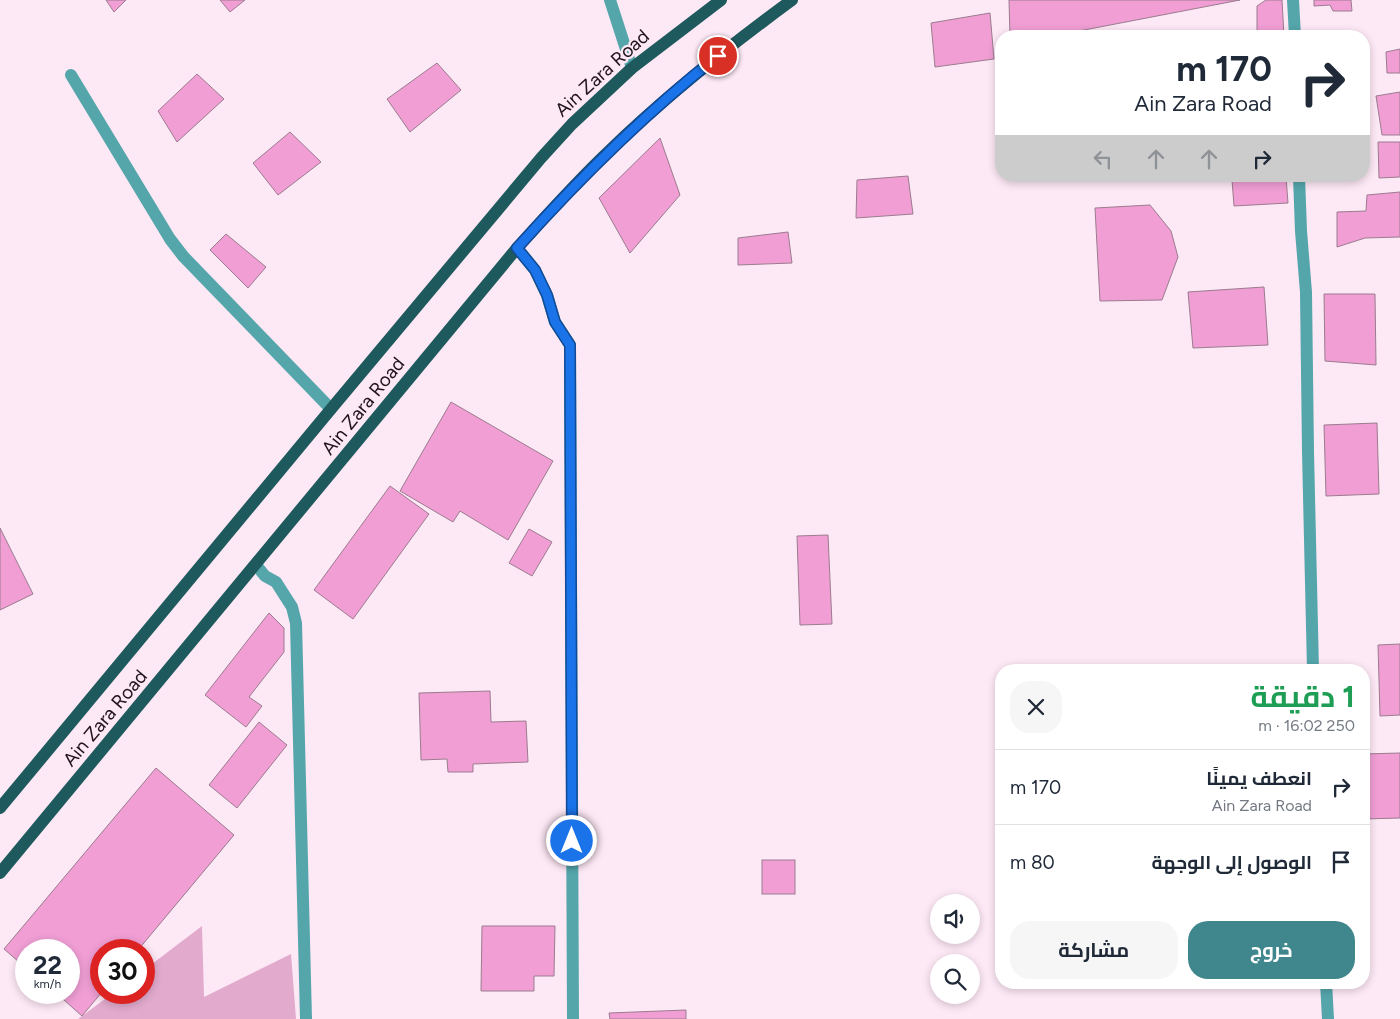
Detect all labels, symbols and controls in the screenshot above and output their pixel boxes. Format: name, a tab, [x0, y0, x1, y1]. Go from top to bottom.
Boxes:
street label: Ain Zara Road	[550, 25, 654, 121]
pin	[697, 35, 739, 77]
icon: arrive	[704, 42, 732, 70]
text: 170 m	[1176, 48, 1272, 90]
icon: right	[1290, 50, 1355, 115]
text: Ain Zara Road	[1134, 90, 1272, 117]
icon: left	[1089, 145, 1117, 173]
icon: ahead	[1142, 145, 1170, 173]
icon: ahead	[1195, 145, 1223, 173]
icon: right	[1248, 145, 1276, 173]
street label: Ain Zara Road	[317, 353, 409, 459]
street label: Ain Zara Road	[58, 665, 152, 771]
text: 1 دقيقة	[1250, 678, 1355, 715]
button: close	[1010, 681, 1062, 733]
text: 250 m · 16:02	[1258, 716, 1355, 735]
text: انعطف يمينًا	[1206, 767, 1312, 790]
icon: right	[1327, 773, 1355, 801]
text: 170 m	[1010, 776, 1061, 799]
text: Ain Zara Road	[1212, 796, 1312, 815]
position arrow	[545, 814, 597, 866]
icon: arrive	[1327, 848, 1355, 876]
text: 80 m	[1010, 851, 1055, 874]
text: الوصول إلى الوجهة	[1152, 851, 1312, 874]
map controls	[930, 894, 980, 1004]
button: sound	[930, 894, 980, 944]
button: مشاركة	[1010, 921, 1178, 979]
button: خروج	[1188, 921, 1355, 979]
speed limit sign: 30	[90, 939, 155, 1004]
text: 22	[33, 950, 62, 980]
button: search	[930, 954, 980, 1004]
text: km/h	[34, 977, 61, 991]

